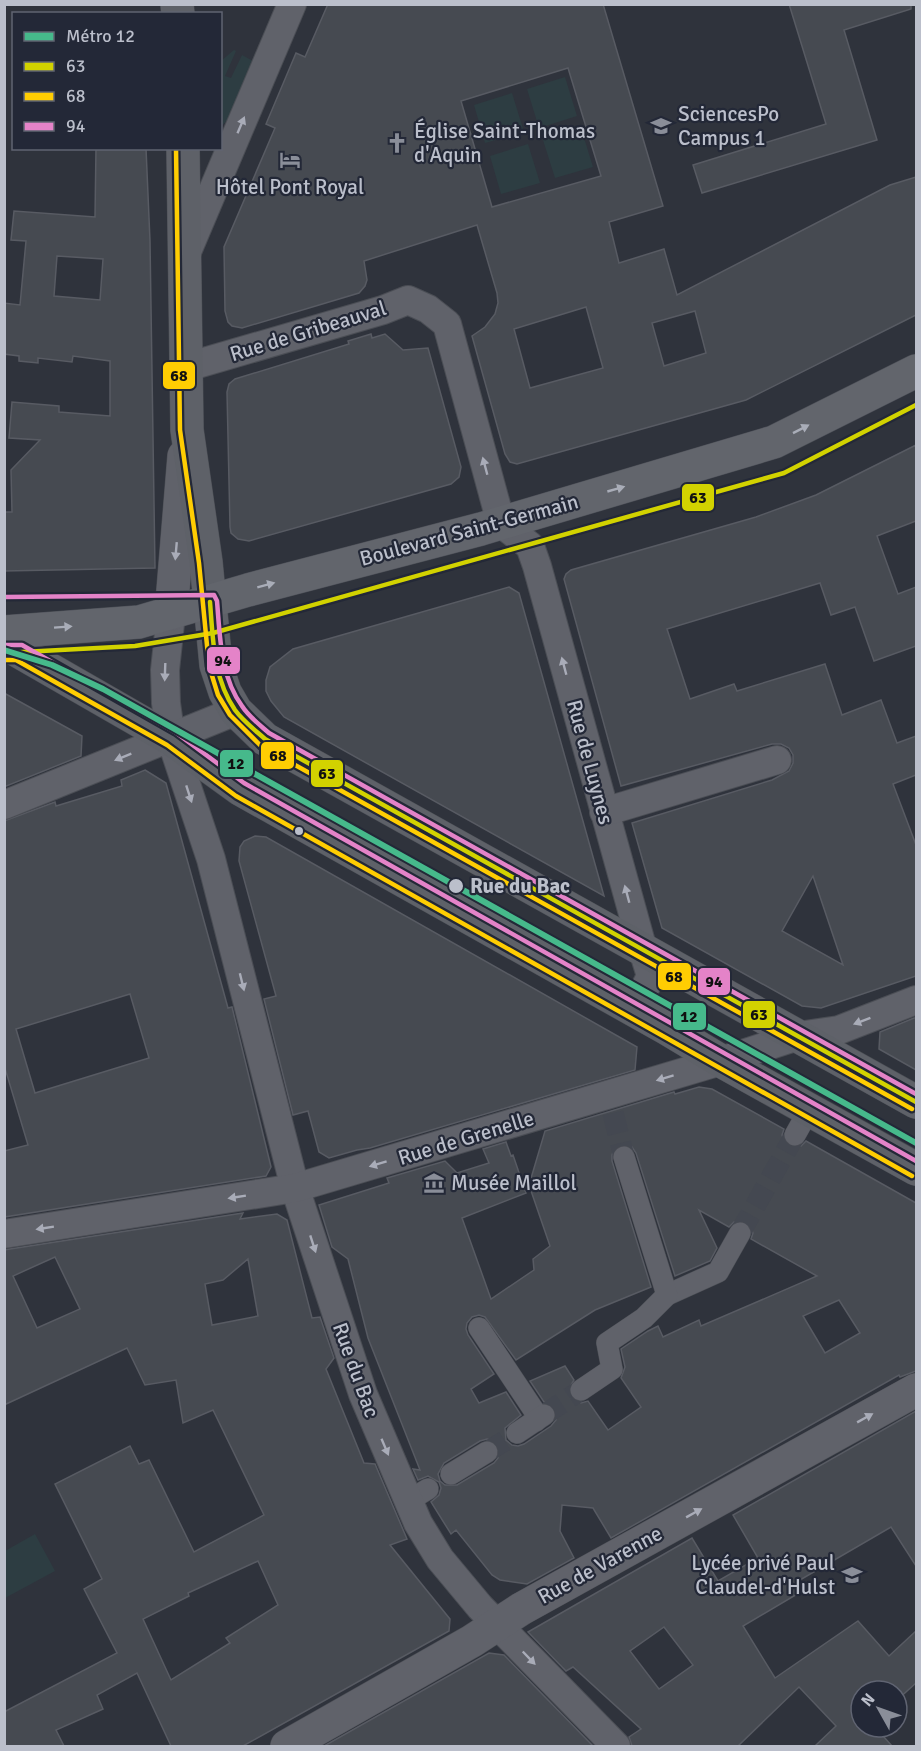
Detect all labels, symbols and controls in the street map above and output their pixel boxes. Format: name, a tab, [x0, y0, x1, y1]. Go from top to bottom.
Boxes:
legend	[12, 12, 222, 150]
text: Métro 12	[66, 25, 135, 47]
text: 63	[66, 55, 85, 77]
text: 68	[66, 85, 85, 107]
place label: SciencesPo Campus 1	[678, 101, 779, 151]
school or university icon: SciencesPo Campus 1	[649, 114, 673, 138]
text: 94	[66, 115, 86, 137]
one-way arrow	[236, 115, 246, 133]
place label: Église Saint-Thomas d'Aquin	[414, 118, 595, 168]
church icon: Église Saint-Thomas d'Aquin	[385, 131, 409, 155]
hotel icon: Hôtel Pont Royal	[278, 148, 302, 172]
place label: Hôtel Pont Royal	[216, 174, 364, 200]
street label: Rue de Gribeauval	[227, 295, 389, 367]
line badge: 68	[162, 361, 196, 390]
text: 68	[170, 366, 188, 386]
one-way arrow	[792, 424, 809, 434]
one-way arrow	[480, 457, 489, 475]
line badge: 63	[681, 483, 715, 512]
one-way arrow	[607, 484, 625, 493]
street label: Boulevard Saint-Germain	[357, 488, 581, 572]
text: 63	[689, 488, 707, 508]
one-way arrow	[171, 542, 181, 561]
one-way arrow	[257, 580, 275, 590]
one-way arrow	[53, 623, 72, 632]
line badge: 94	[206, 646, 241, 675]
text: 94	[214, 651, 232, 671]
one-way arrow	[559, 656, 568, 674]
one-way arrow	[161, 663, 170, 682]
street label: Rue de Luynes	[561, 697, 619, 827]
line badge: 68	[260, 741, 295, 770]
text: 68	[269, 746, 287, 766]
line badge: 12	[219, 749, 254, 778]
one-way arrow	[114, 753, 132, 762]
text: 12	[227, 754, 245, 774]
line badge: 63	[310, 759, 344, 788]
text: 63	[318, 764, 336, 784]
one-way arrow	[185, 785, 195, 803]
unlabelled marker	[293, 825, 305, 837]
place label: Rue du Bac	[470, 873, 570, 899]
marker: Rue du Bac	[447, 877, 465, 895]
one-way arrow	[622, 885, 631, 903]
line badge: 68	[657, 962, 692, 991]
text: 68	[665, 967, 683, 987]
line badge: 94	[697, 967, 731, 996]
text: 94	[705, 972, 723, 992]
one-way arrow	[238, 973, 248, 991]
line badge: 63	[742, 1000, 776, 1029]
line badge: 12	[672, 1002, 707, 1031]
text: 63	[750, 1005, 768, 1025]
text: 12	[680, 1007, 698, 1027]
one-way arrow	[853, 1017, 871, 1026]
one-way arrow	[656, 1074, 674, 1083]
street label: Rue de Grenelle	[395, 1105, 537, 1171]
one-way arrow	[369, 1160, 387, 1169]
place label: Musée Maillol	[451, 1170, 577, 1196]
museum icon: Musée Maillol	[422, 1171, 446, 1195]
one-way arrow	[228, 1193, 247, 1202]
one-way arrow	[35, 1224, 54, 1233]
one-way arrow	[309, 1235, 319, 1253]
street label: Rue du Bac	[327, 1319, 385, 1421]
one-way arrow	[856, 1414, 873, 1424]
one-way arrow	[381, 1439, 390, 1456]
one-way arrow	[686, 1508, 703, 1518]
street label: Rue de Varenne	[533, 1520, 667, 1610]
place label: Lycée privé Paul Claudel-d'Hulst	[691, 1550, 835, 1600]
school or university icon: Lycée privé Paul Claudel-d'Hulst	[840, 1563, 864, 1587]
one-way arrow	[522, 1651, 536, 1665]
north arrow	[849, 1679, 909, 1739]
text: N	[857, 1689, 880, 1711]

